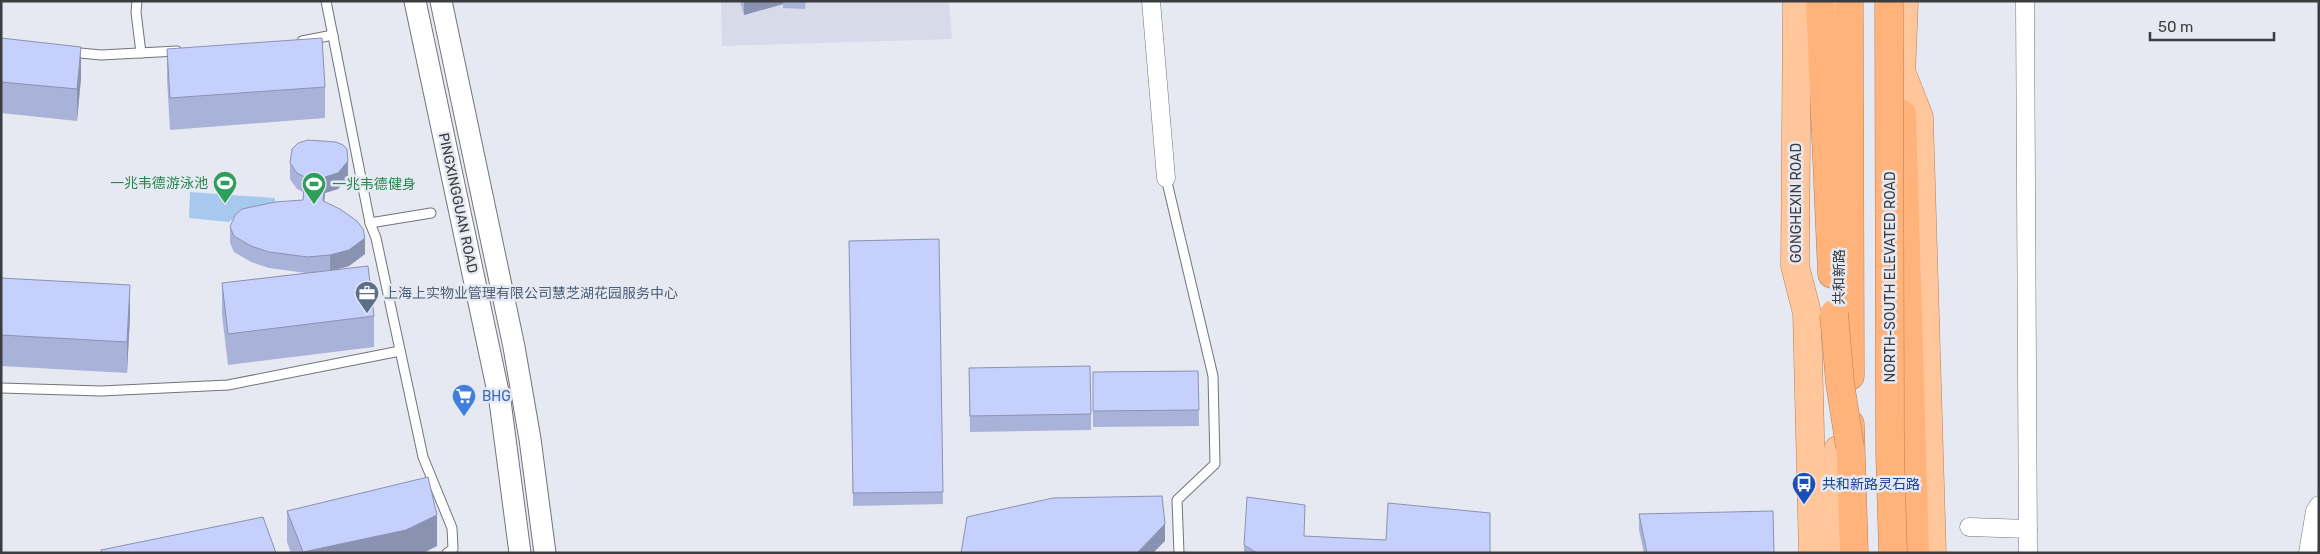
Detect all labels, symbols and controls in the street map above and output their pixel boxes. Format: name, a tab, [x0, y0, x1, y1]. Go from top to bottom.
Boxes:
scale bar	[2150, 10, 2274, 42]
text: 50 m	[2158, 18, 2193, 36]
street label: PINGXINGGUAN ROAD	[435, 131, 481, 275]
street label: GONGHEXIN ROAD	[1788, 143, 1805, 263]
sports icon: 一兆韦德游泳池	[212, 170, 238, 204]
sports icon: 一兆韦德健身	[301, 171, 327, 205]
street label: NORTH-SOUTH ELEVATED ROAD	[1882, 171, 1899, 383]
place label: 一兆韦德游泳池	[110, 175, 208, 192]
place label: 一兆韦德健身	[332, 176, 416, 193]
street label: 共和新路	[1831, 249, 1848, 305]
office icon: 上海上实物业管理有限公司慧芝湖花园服务中心	[354, 280, 380, 314]
place label: 上海上实物业管理有限公司慧芝湖花园服务中心	[384, 285, 678, 302]
supermarket icon: BHG	[451, 383, 477, 417]
place label: BHG	[482, 388, 511, 405]
bus stop icon: 共和新路灵石路	[1791, 471, 1817, 505]
place label: 共和新路灵石路	[1822, 476, 1920, 493]

